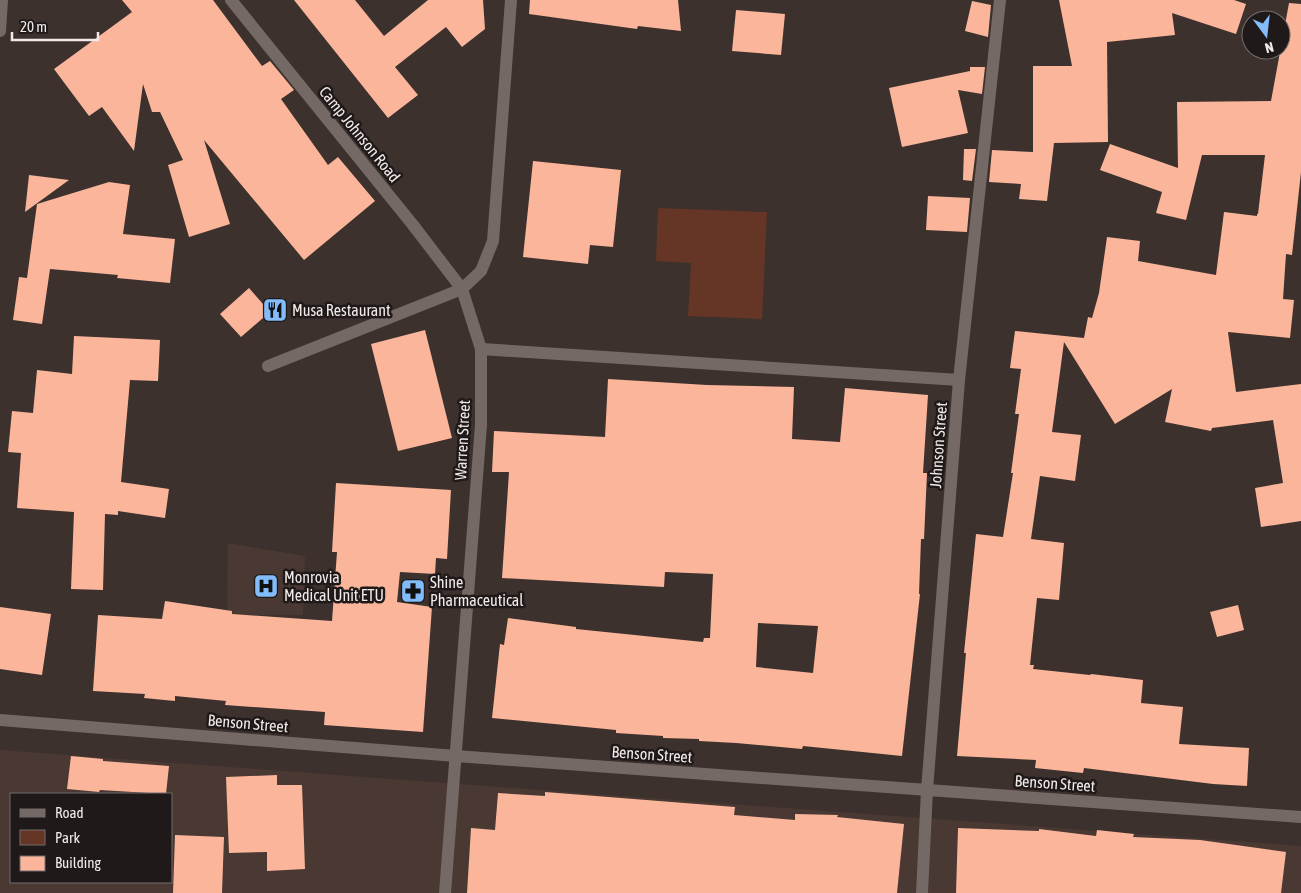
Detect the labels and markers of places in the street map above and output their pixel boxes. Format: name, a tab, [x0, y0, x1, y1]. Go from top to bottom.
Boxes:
restaurant icon: Musa Restaurant	[262, 297, 288, 323]
place label: Musa Restaurant	[292, 301, 391, 319]
place label: Monrovia Medical Unit ETU	[284, 568, 384, 604]
hospital icon: Monrovia Medical Unit ETU	[253, 573, 279, 599]
place label: Shine Pharmaceutical	[430, 573, 524, 609]
pharmacy icon: Shine Pharmaceutical	[400, 578, 426, 604]

